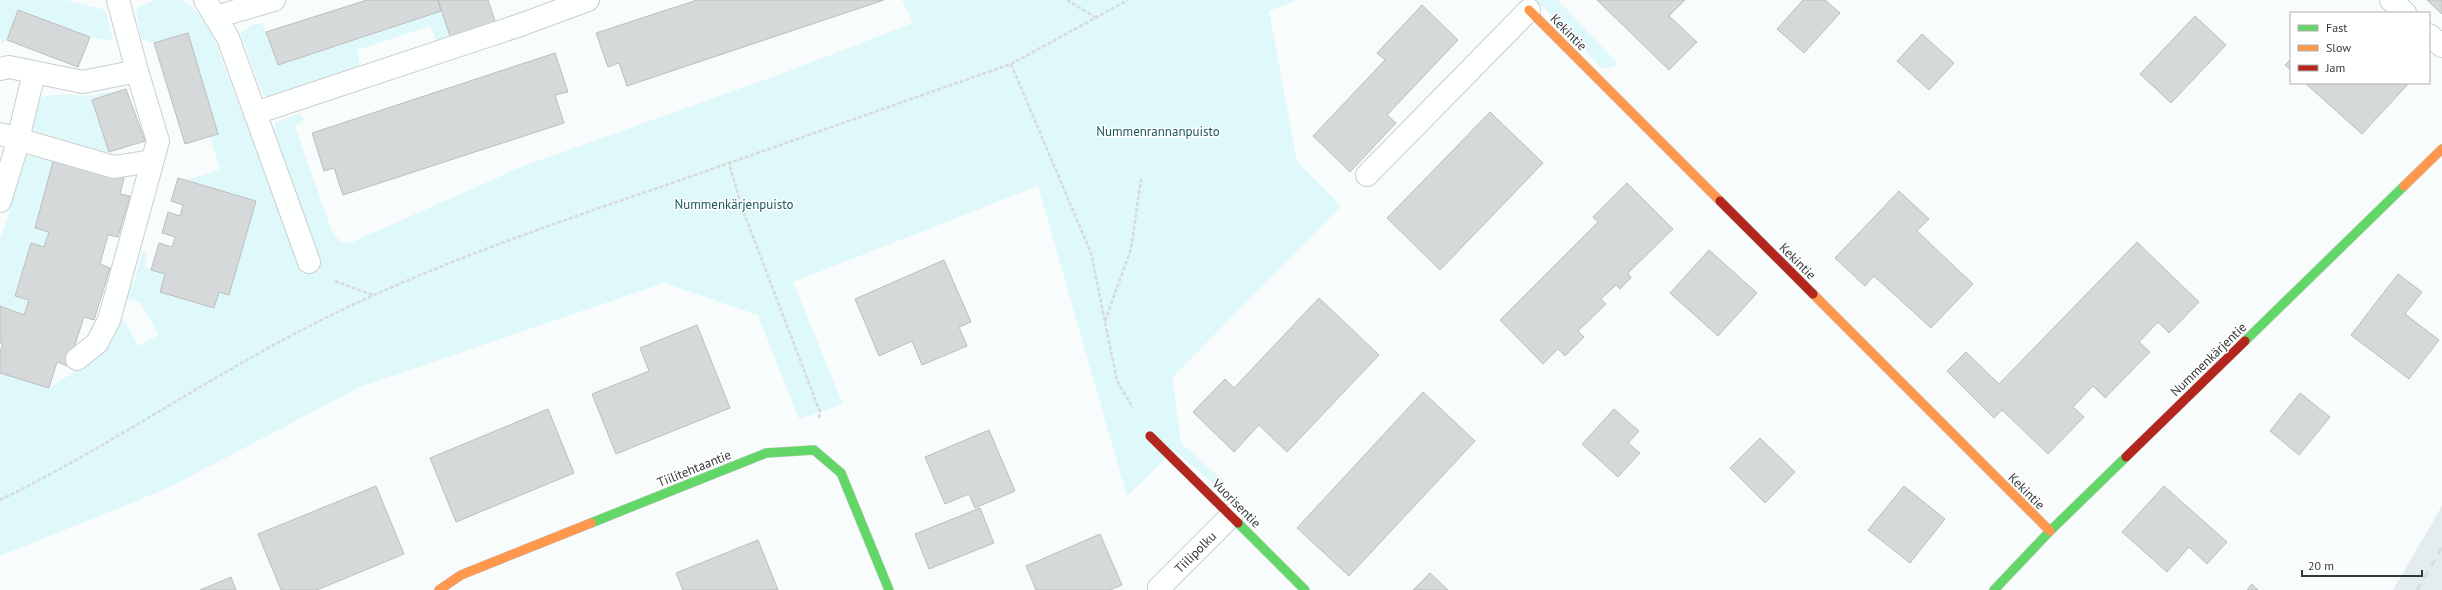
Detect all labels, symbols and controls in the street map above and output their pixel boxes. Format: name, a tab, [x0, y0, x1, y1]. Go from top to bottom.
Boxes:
street label: Kekintie	[1547, 10, 1591, 54]
legend	[2290, 12, 2430, 84]
text: Fast	[2326, 20, 2347, 35]
text: Slow	[2326, 40, 2351, 55]
text: Jam	[2325, 60, 2345, 75]
park label: Nummenrannanpuisto	[1096, 123, 1220, 140]
park label: Nummenkärjenpuisto	[674, 196, 794, 213]
street label: Kekintie	[1776, 239, 1820, 283]
street label: Nummenkärjentie	[2167, 319, 2250, 400]
street label: Tiilitehtaantie	[655, 446, 734, 491]
street label: Kekintie	[2005, 469, 2049, 513]
street label: Vuorisentie	[1208, 475, 1265, 531]
street label: Tiilipolku	[1171, 528, 1220, 577]
scale bar	[2302, 552, 2422, 578]
text: 20 m	[2308, 558, 2334, 573]

